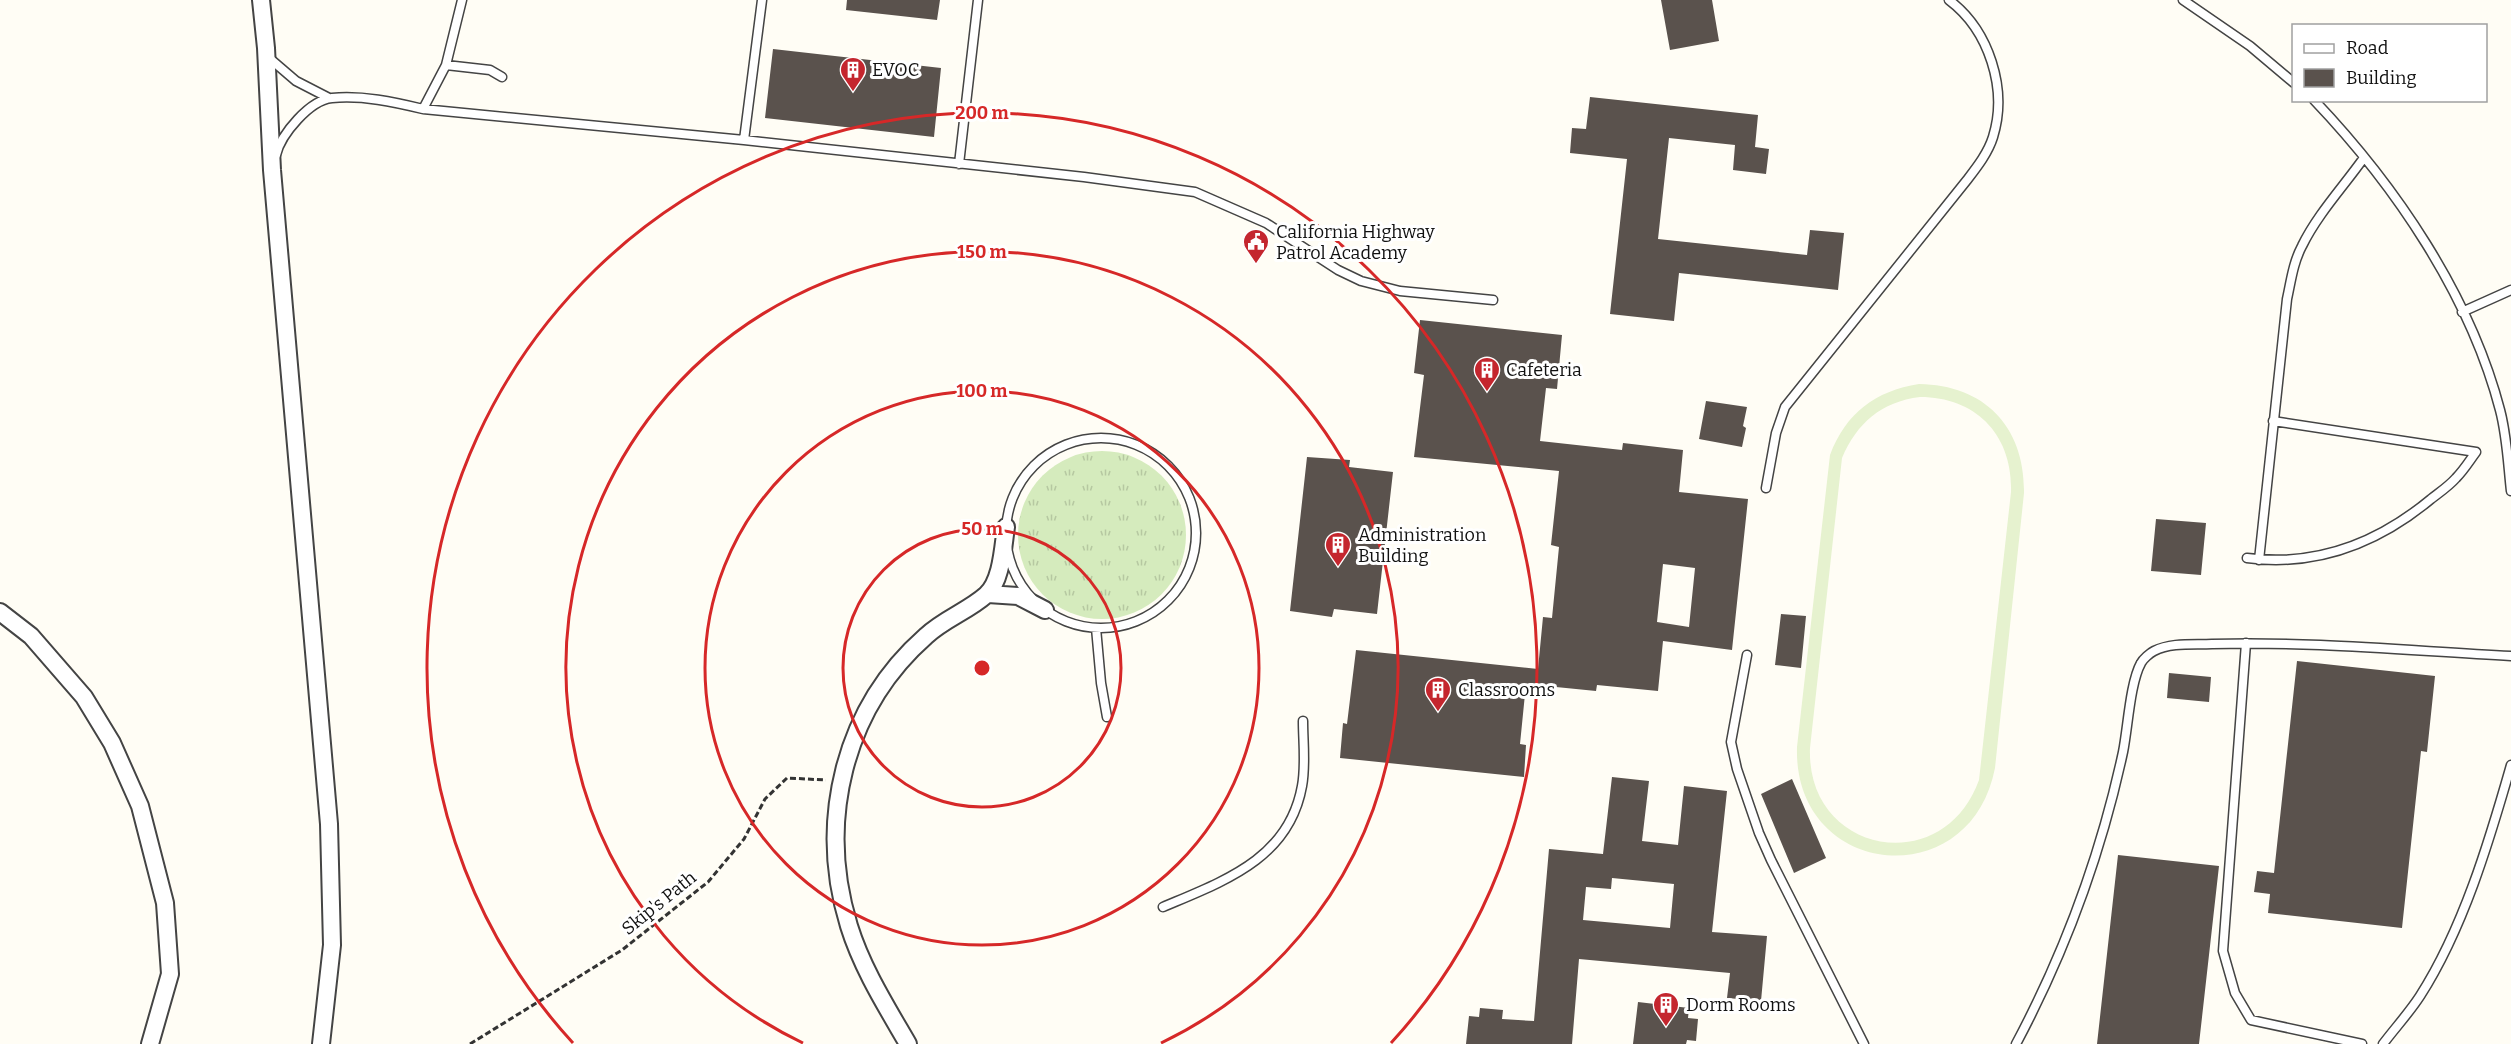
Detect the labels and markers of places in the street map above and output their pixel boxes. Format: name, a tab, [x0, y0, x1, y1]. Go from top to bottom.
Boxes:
building icon: EVOC	[838, 55, 868, 93]
place label: EVOC	[872, 59, 919, 81]
place label: California Highway Patrol Academy	[1276, 221, 1435, 264]
public building icon: California Highway Patrol Academy	[1241, 227, 1271, 265]
building icon: Cafeteria	[1472, 355, 1502, 393]
place label: Cafeteria	[1506, 359, 1582, 381]
place label: Administration Building	[1358, 524, 1487, 567]
building icon: Administration Building	[1323, 530, 1353, 568]
centre of rings	[972, 658, 992, 678]
building icon: Classrooms	[1423, 675, 1453, 713]
place label: Classrooms	[1458, 679, 1555, 701]
building icon: Dorm Rooms	[1651, 990, 1681, 1028]
place label: Dorm Rooms	[1686, 994, 1796, 1016]

